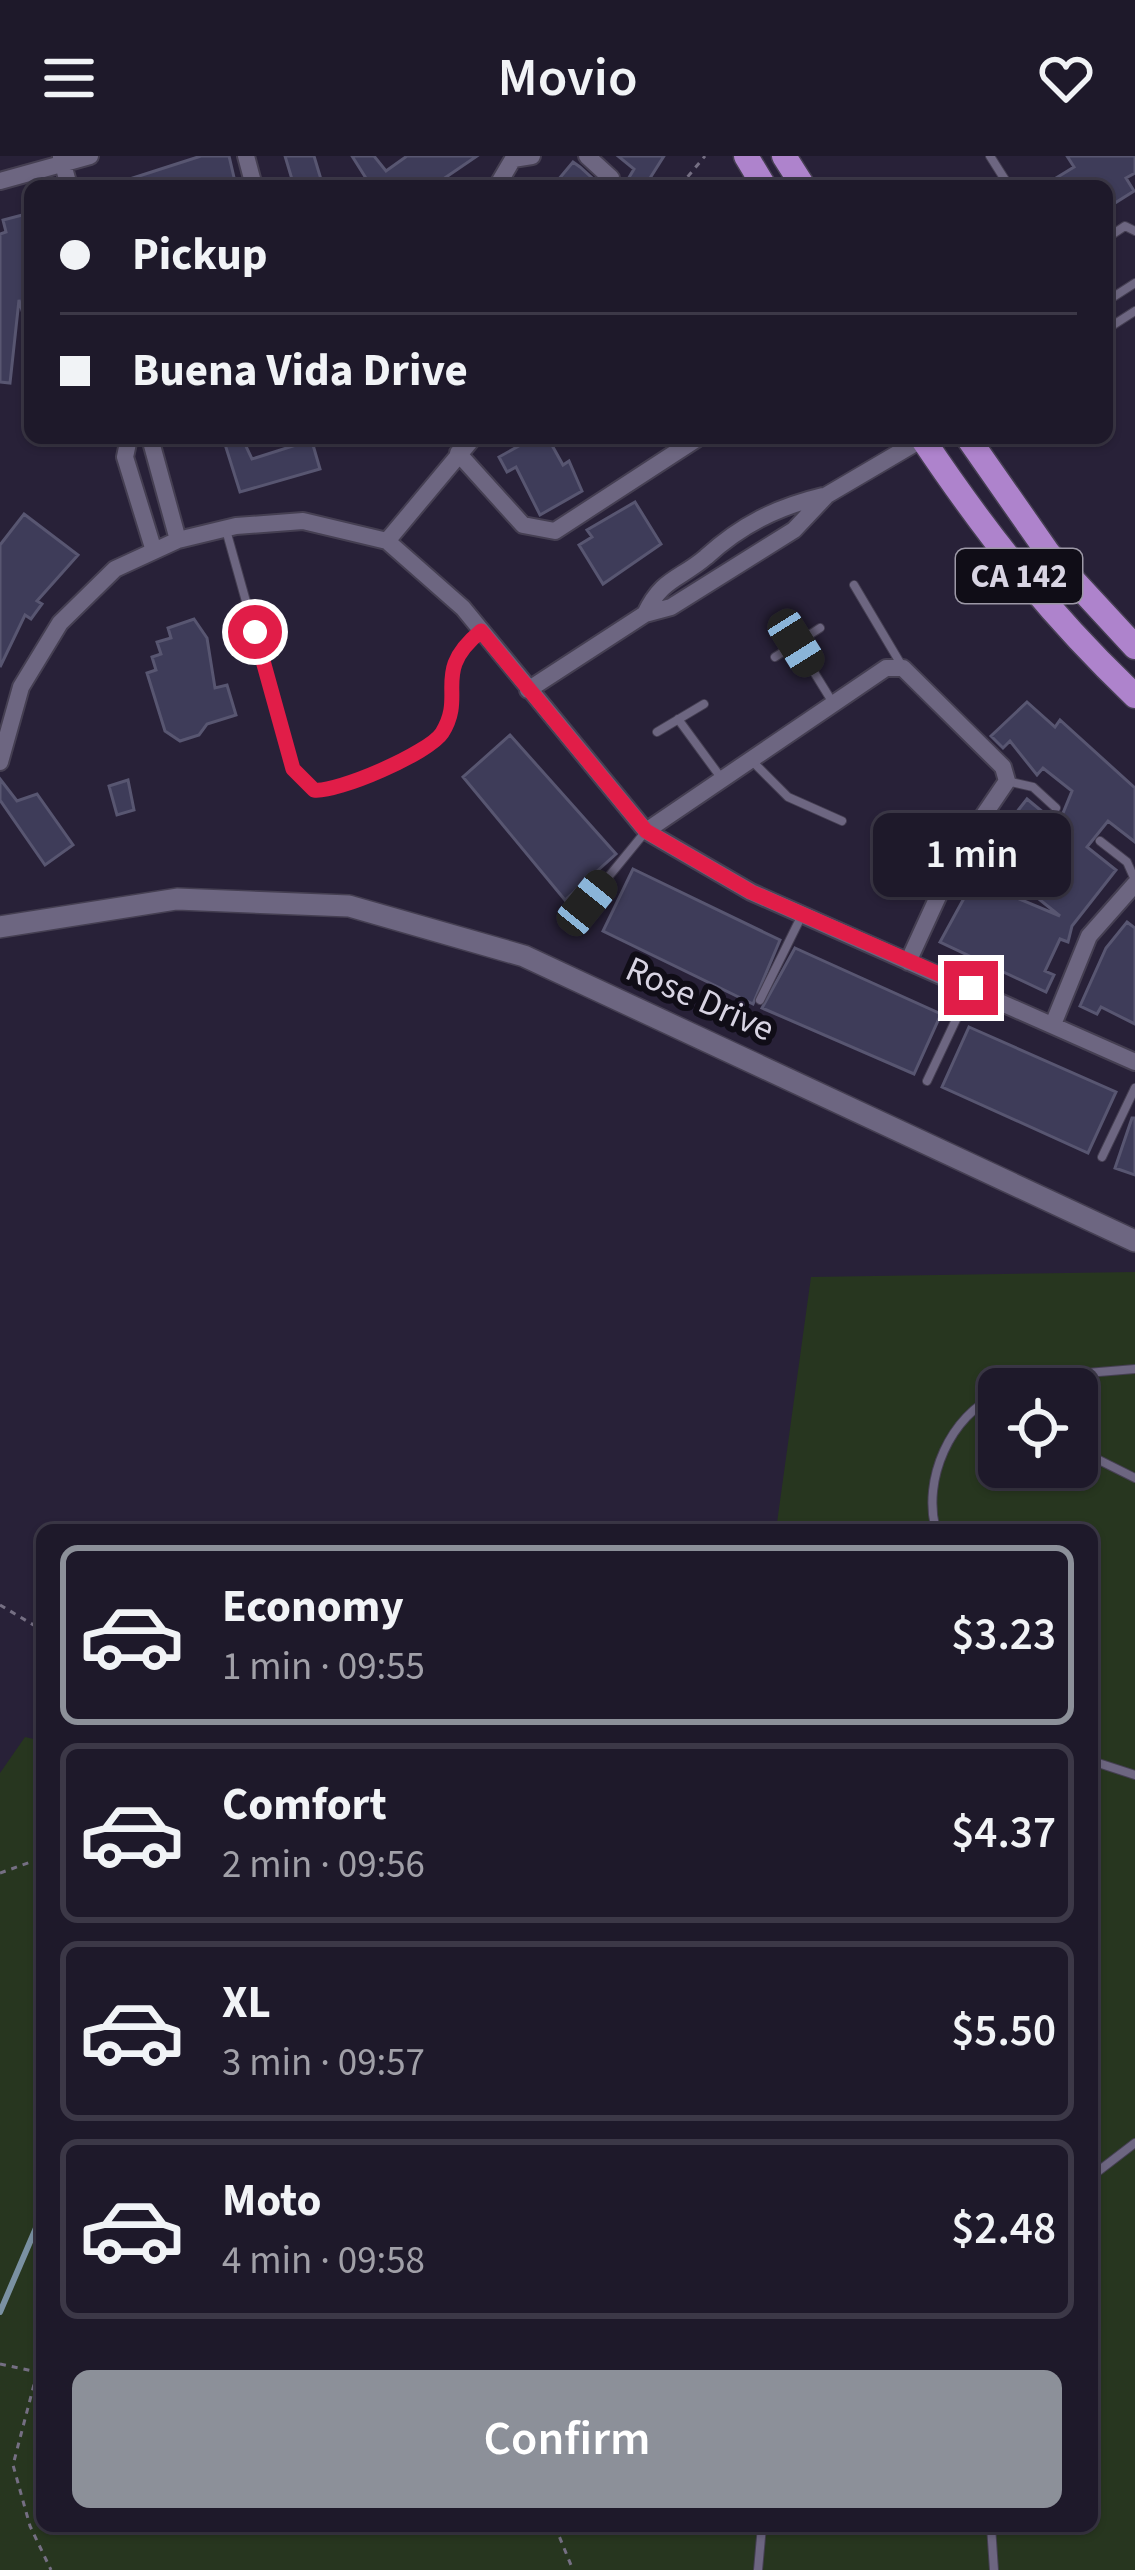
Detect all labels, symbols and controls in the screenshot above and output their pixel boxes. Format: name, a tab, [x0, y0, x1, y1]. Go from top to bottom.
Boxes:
text: Movio	[497, 40, 638, 117]
icon: menu	[36, 45, 102, 111]
icon: heart	[1033, 45, 1099, 111]
text: Pickup	[132, 223, 268, 287]
text: Buena Vida Drive	[132, 339, 468, 403]
road number: CA 142	[956, 549, 1082, 603]
car	[762, 603, 830, 683]
route start	[228, 605, 282, 659]
callout: 1 min	[872, 814, 1070, 898]
text: 1 min	[926, 827, 1018, 883]
car	[550, 864, 624, 942]
street label: Rose Drive	[618, 944, 782, 1054]
route end	[944, 961, 998, 1015]
map controls	[978, 1368, 1098, 1488]
button: locate	[978, 1368, 1098, 1488]
text: Economy	[222, 1575, 404, 1639]
icon: car	[78, 1581, 186, 1689]
text: $3.23	[951, 1603, 1056, 1667]
text: 1 min · 09:55	[222, 1639, 425, 1695]
text: Comfort	[222, 1773, 387, 1837]
icon: car	[78, 1779, 186, 1887]
text: $4.37	[951, 1801, 1056, 1865]
text: 2 min · 09:56	[222, 1837, 425, 1893]
text: XL	[222, 1971, 271, 2035]
icon: car	[78, 1977, 186, 2085]
text: $5.50	[951, 1999, 1056, 2063]
text: 3 min · 09:57	[222, 2035, 425, 2091]
text: Moto	[222, 2169, 321, 2233]
icon: car	[78, 2175, 186, 2283]
text: $2.48	[951, 2197, 1056, 2261]
text: 4 min · 09:58	[222, 2233, 425, 2289]
button: Confirm	[72, 2370, 1062, 2508]

